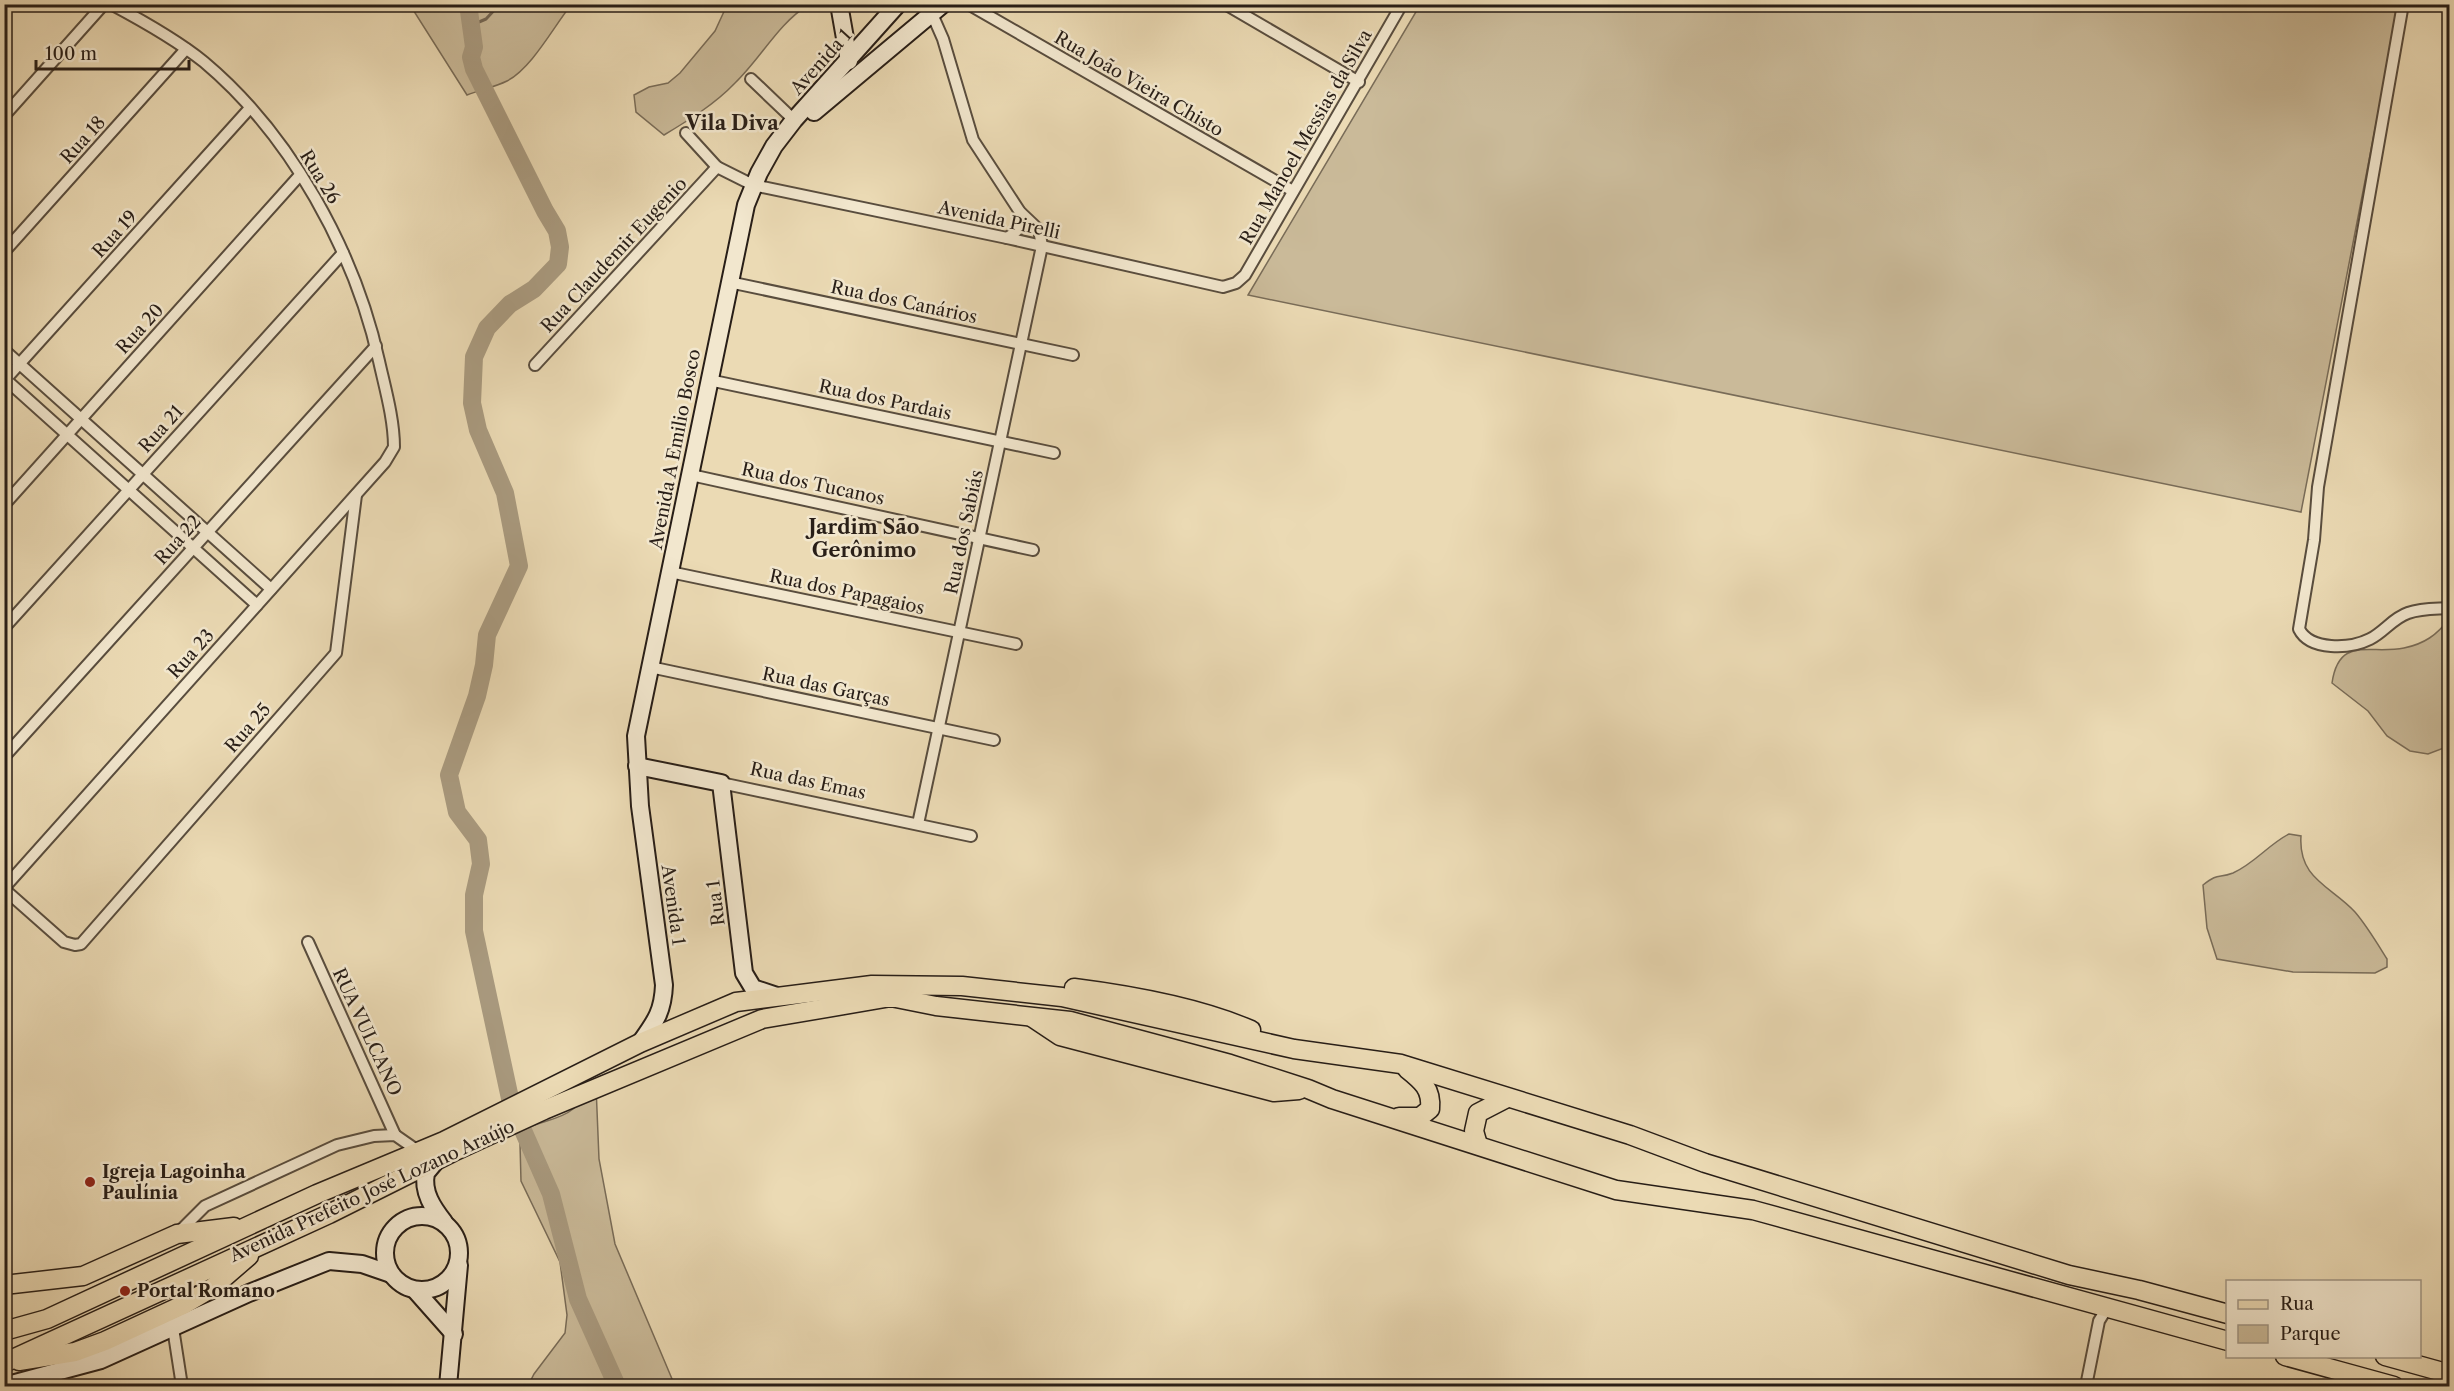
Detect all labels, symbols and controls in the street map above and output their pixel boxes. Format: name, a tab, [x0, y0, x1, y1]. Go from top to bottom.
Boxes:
street label: Avenida 1	[785, 24, 857, 100]
street label: Rua Manoel Messias da Silva	[1235, 25, 1377, 248]
street label: Rua João Vieira Chisto	[1051, 27, 1227, 141]
scale bar	[36, 33, 189, 71]
text: 100 m	[45, 43, 97, 65]
district label: Vila Diva	[684, 111, 779, 135]
street label: Rua 18	[56, 112, 110, 168]
street label: Rua 26	[295, 146, 345, 208]
street label: Rua Claudemir Eugenio	[536, 173, 692, 337]
street label: Avenida Pirelli	[935, 196, 1063, 244]
street label: Rua 19	[88, 206, 142, 262]
street label: Rua dos Canários	[829, 276, 979, 328]
street label: Rua 20	[112, 299, 168, 359]
street label: Avenida A Emilio Bosco	[645, 347, 705, 552]
street label: Rua dos Pardais	[817, 375, 953, 425]
street label: Rua 21	[134, 400, 188, 457]
street label: Rua dos Tucanos	[740, 458, 886, 510]
street label: Rua dos Sabiás	[940, 468, 988, 596]
street label: Rua 22	[150, 511, 206, 569]
district label: Jardim São Gerônimo	[804, 515, 920, 562]
street label: Rua dos Papagaios	[767, 565, 927, 619]
street label: Rua 23	[163, 625, 219, 683]
street label: Rua das Garças	[760, 663, 892, 711]
street label: Rua 25	[221, 699, 275, 757]
street label: Rua das Emas	[748, 758, 868, 804]
street label: Avenida 1	[656, 862, 690, 947]
street label: Rua 1	[702, 878, 730, 927]
street label: RUA VULCANO	[328, 965, 406, 1099]
street label: Avenida Prefeito José Lozano Araújo	[225, 1115, 518, 1267]
place label: Igreja Lagoinha Paulínia	[102, 1161, 246, 1204]
marker: Igreja Lagoinha Paulínia	[83, 1175, 97, 1189]
place label: Portal Romano	[137, 1280, 275, 1302]
legend	[2226, 1280, 2421, 1358]
marker: Portal Romano	[118, 1284, 132, 1298]
text: Rua	[2280, 1293, 2314, 1315]
text: Parque	[2280, 1323, 2341, 1345]

